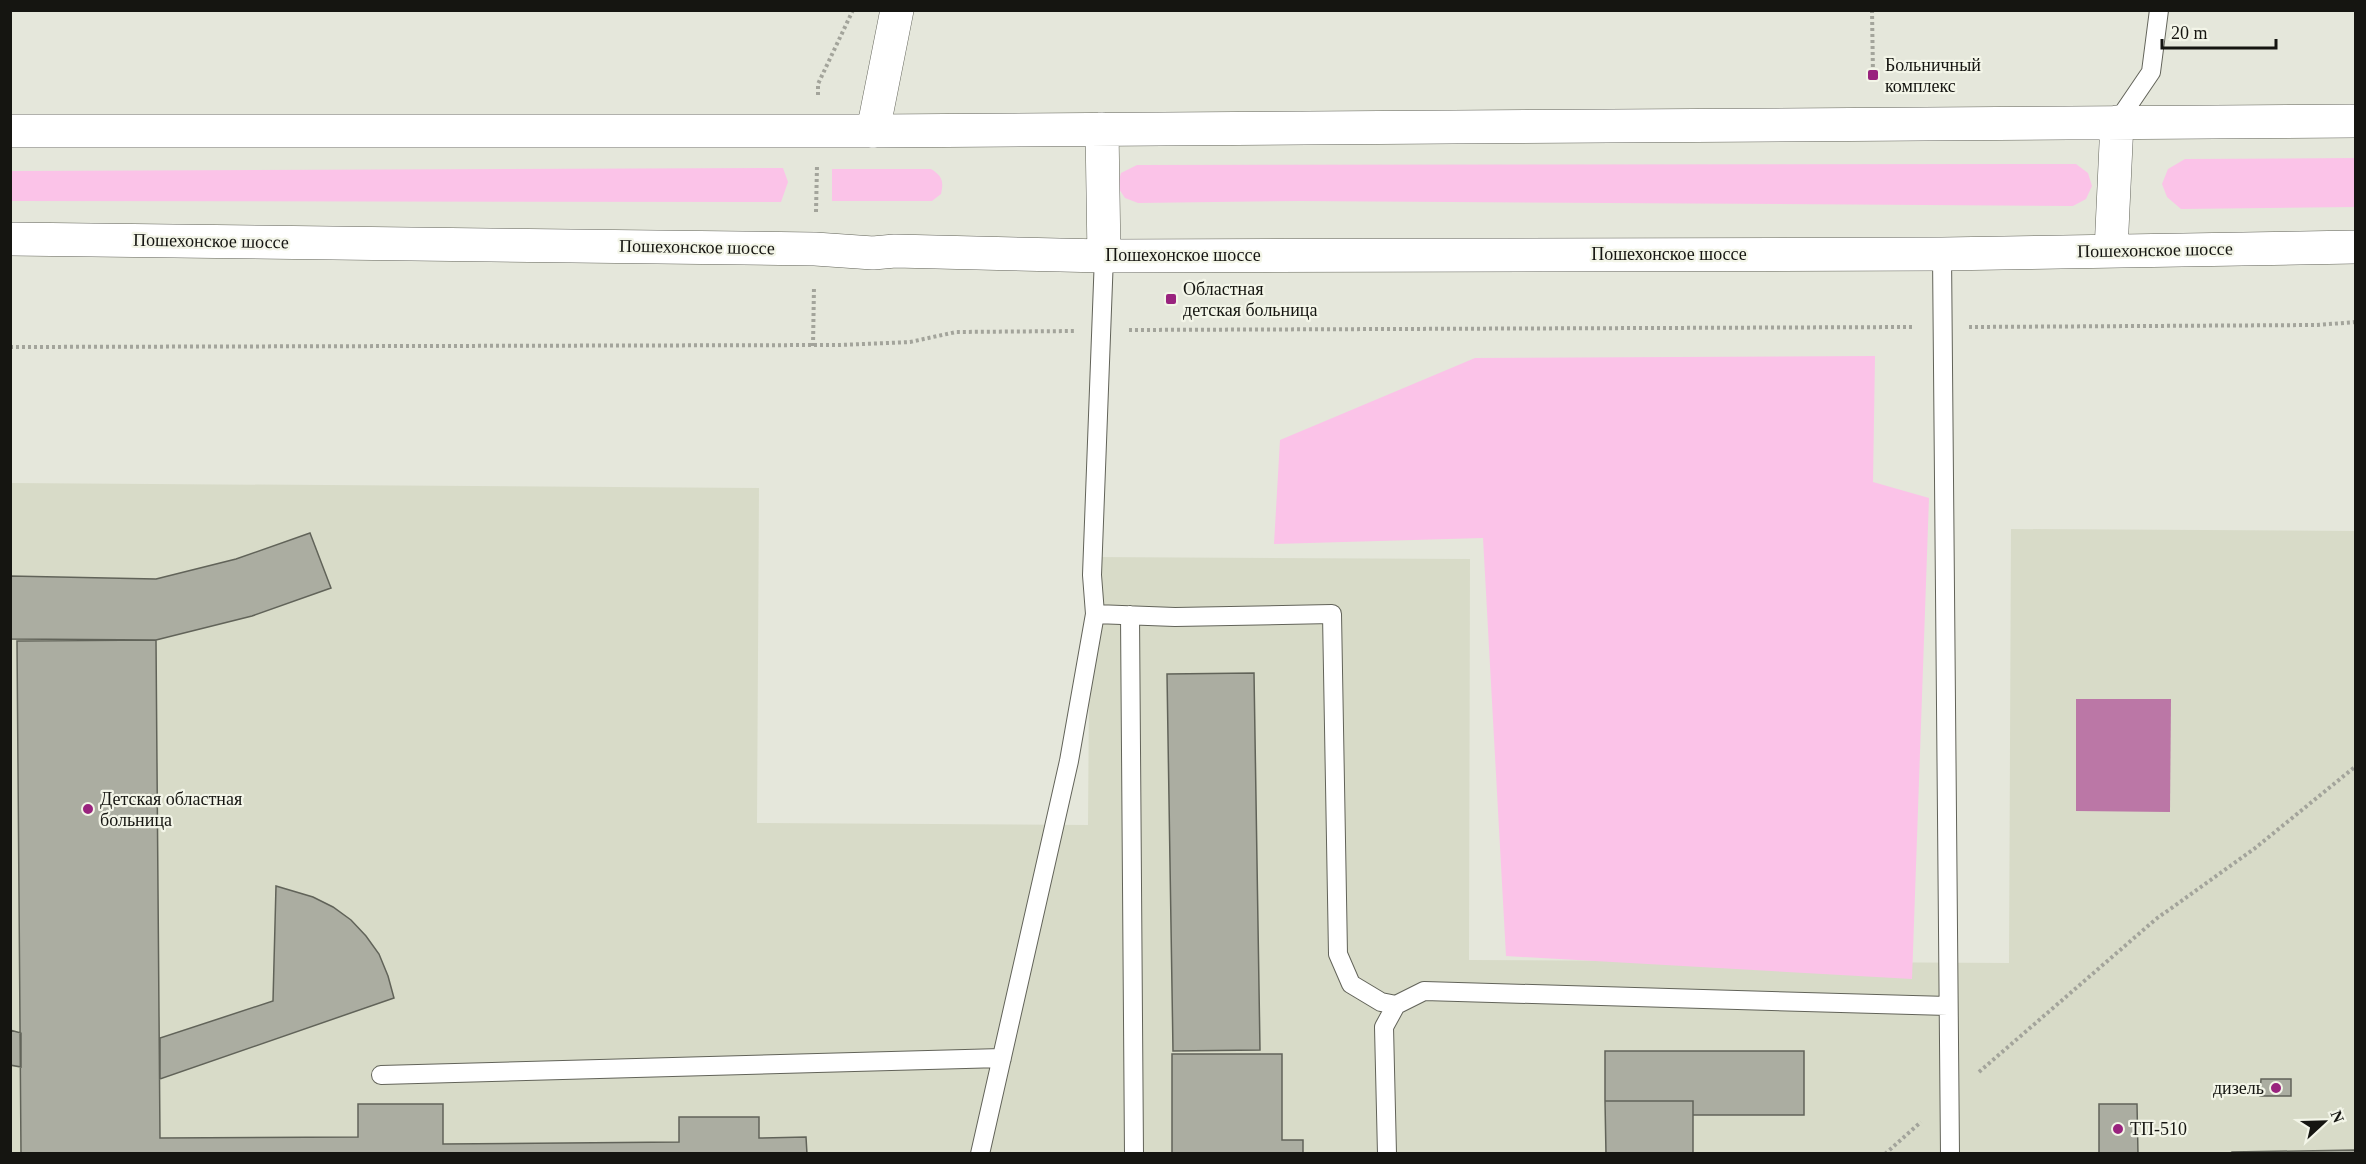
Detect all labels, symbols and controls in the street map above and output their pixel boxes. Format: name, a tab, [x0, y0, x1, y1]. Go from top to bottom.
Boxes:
scale bar	[2162, 12, 2276, 50]
text: 20 m	[2171, 23, 2208, 43]
place label: Больничный комплекс	[1885, 55, 1981, 96]
marker: Больничный комплекс	[1866, 68, 1880, 82]
street label: Пошехонское шоссе	[133, 230, 289, 252]
street label: Пошехонское шоссе	[619, 236, 775, 258]
street label: Пошехонское шоссе	[2077, 239, 2233, 261]
street label: Пошехонское шоссе	[1591, 244, 1747, 264]
street label: Пошехонское шоссе	[1105, 245, 1261, 265]
place label: Областная детская больница	[1183, 279, 1317, 320]
marker: Областная детская больница	[1164, 292, 1178, 306]
place label: Детская областная больница	[100, 789, 242, 830]
marker: Детская областная больница	[81, 802, 95, 816]
place label: дизель	[2213, 1078, 2264, 1098]
marker: дизель	[2269, 1081, 2283, 1095]
north arrow	[2294, 1092, 2354, 1152]
text: N	[2327, 1108, 2348, 1126]
place label: ТП-510	[2130, 1119, 2187, 1139]
marker: ТП-510	[2111, 1122, 2125, 1136]

